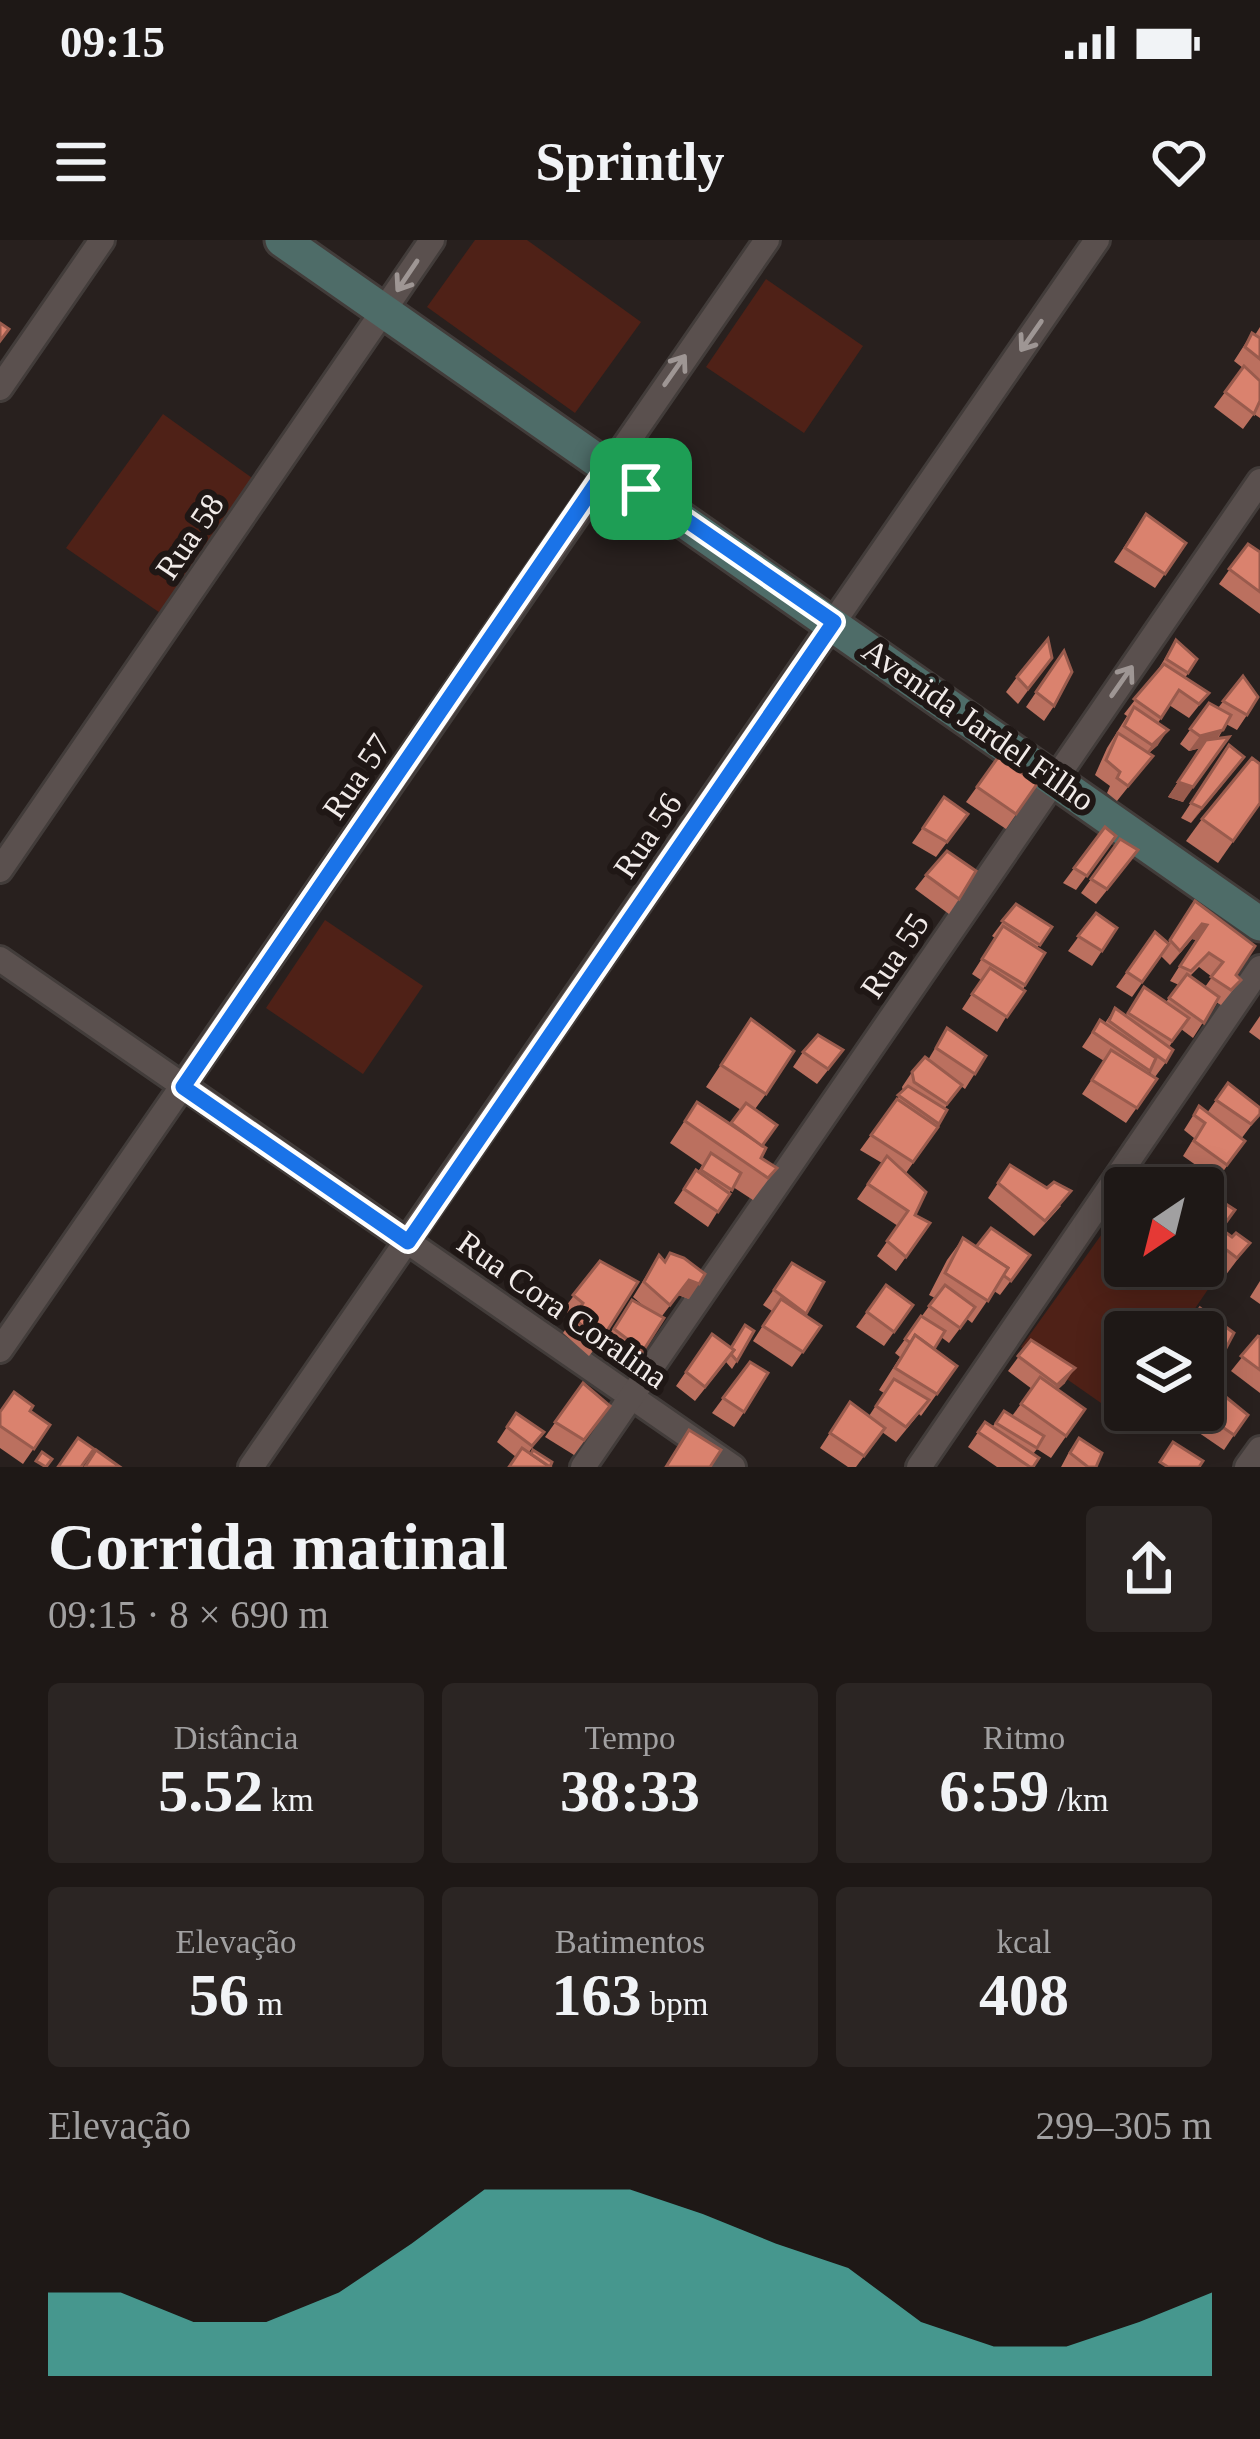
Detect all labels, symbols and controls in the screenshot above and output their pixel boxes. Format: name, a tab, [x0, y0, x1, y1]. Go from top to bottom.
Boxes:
text: 09:15	[60, 17, 165, 67]
icon: menu	[48, 129, 114, 195]
icon: heart	[1146, 129, 1212, 195]
text: Sprintly	[535, 132, 725, 192]
one-way arrow	[395, 258, 420, 292]
one-way arrow	[1019, 319, 1044, 353]
one-way arrow	[662, 354, 687, 388]
pin	[590, 438, 692, 540]
icon: arrive	[608, 456, 674, 522]
street label: Rua 58	[149, 487, 231, 586]
street label: Avenida Jardel Filho	[856, 631, 1101, 818]
one-way arrow	[1109, 665, 1134, 699]
street label: Rua 57	[316, 727, 398, 826]
street label: Rua 56	[607, 786, 689, 885]
street label: Rua 55	[854, 906, 936, 1005]
north arrow	[1104, 1167, 1224, 1287]
map controls	[1104, 1167, 1224, 1431]
street label: Rua Cora Coralina	[451, 1224, 674, 1396]
button: layers	[1104, 1311, 1224, 1431]
button: share	[1086, 1506, 1212, 1632]
text: Corrida matinal	[48, 1510, 508, 1583]
text: 09:15 · 8 × 690 m	[48, 1593, 329, 1636]
text: Distância	[174, 1720, 298, 1756]
text: Tempo	[584, 1720, 676, 1756]
text: Ritmo	[983, 1720, 1065, 1756]
text: 5.52	[158, 1758, 263, 1824]
text: 38:33	[560, 1758, 700, 1824]
text: 6:59	[939, 1758, 1049, 1824]
text: km	[263, 1782, 314, 1818]
text: /km	[1049, 1782, 1109, 1818]
text: Elevação	[176, 1924, 296, 1960]
text: Batimentos	[555, 1924, 705, 1960]
text: kcal	[997, 1924, 1051, 1960]
text: 56	[189, 1962, 249, 2028]
text: 163	[552, 1962, 642, 2028]
text: 408	[979, 1962, 1069, 2028]
text: m	[249, 1986, 283, 2022]
text: bpm	[642, 1986, 708, 2022]
text: Elevação	[48, 2104, 191, 2147]
text: 299–305 m	[1035, 2104, 1212, 2147]

